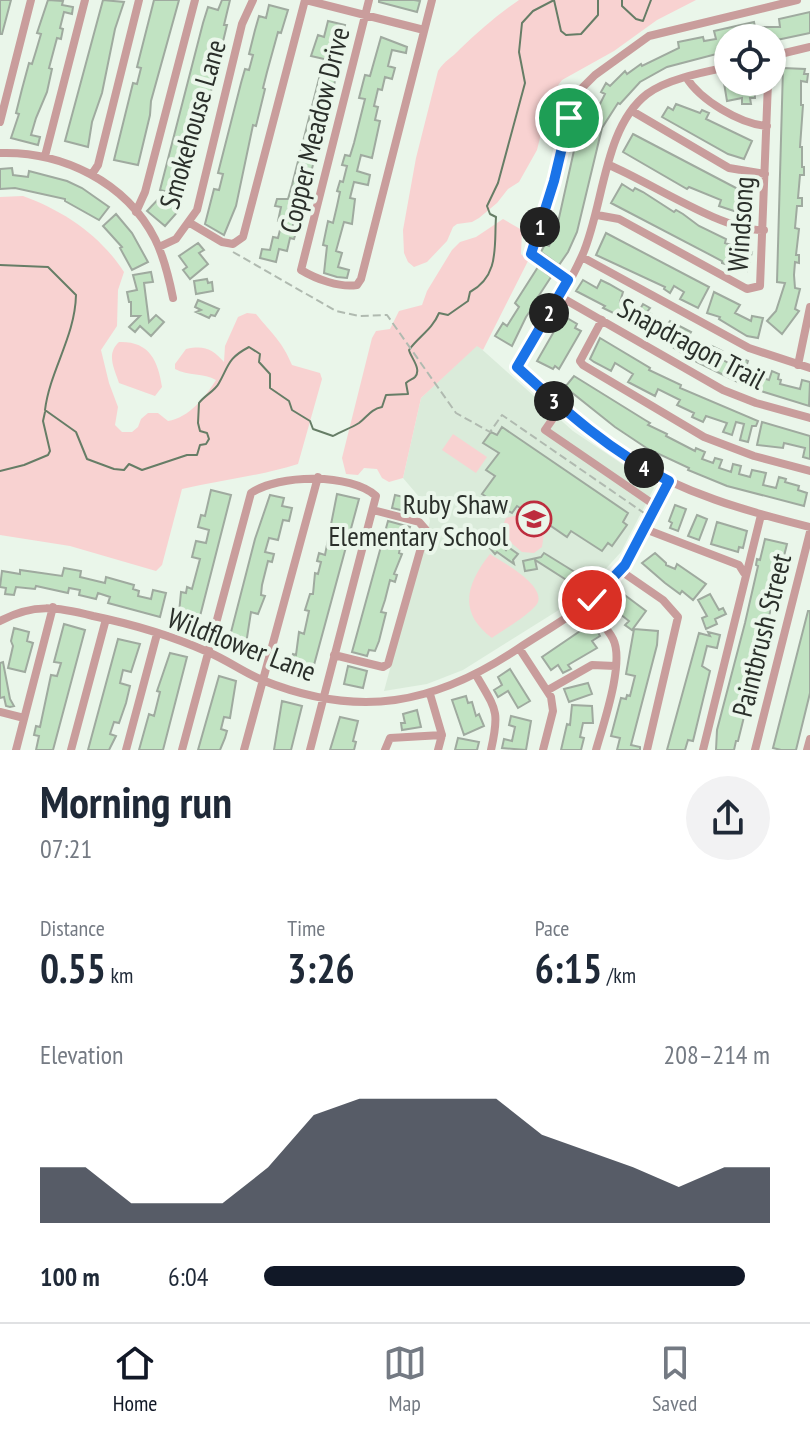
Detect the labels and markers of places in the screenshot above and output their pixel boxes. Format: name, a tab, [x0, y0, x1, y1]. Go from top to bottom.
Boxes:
pin	[535, 84, 603, 152]
pin: 1	[520, 207, 560, 247]
pin: 2	[529, 293, 569, 333]
pin: 3	[534, 381, 574, 421]
pin: 4	[624, 448, 664, 488]
place label: Ruby Shaw Elementary School	[329, 485, 508, 554]
school or university icon: Ruby Shaw Elementary School	[515, 500, 553, 538]
pin	[558, 566, 626, 634]

